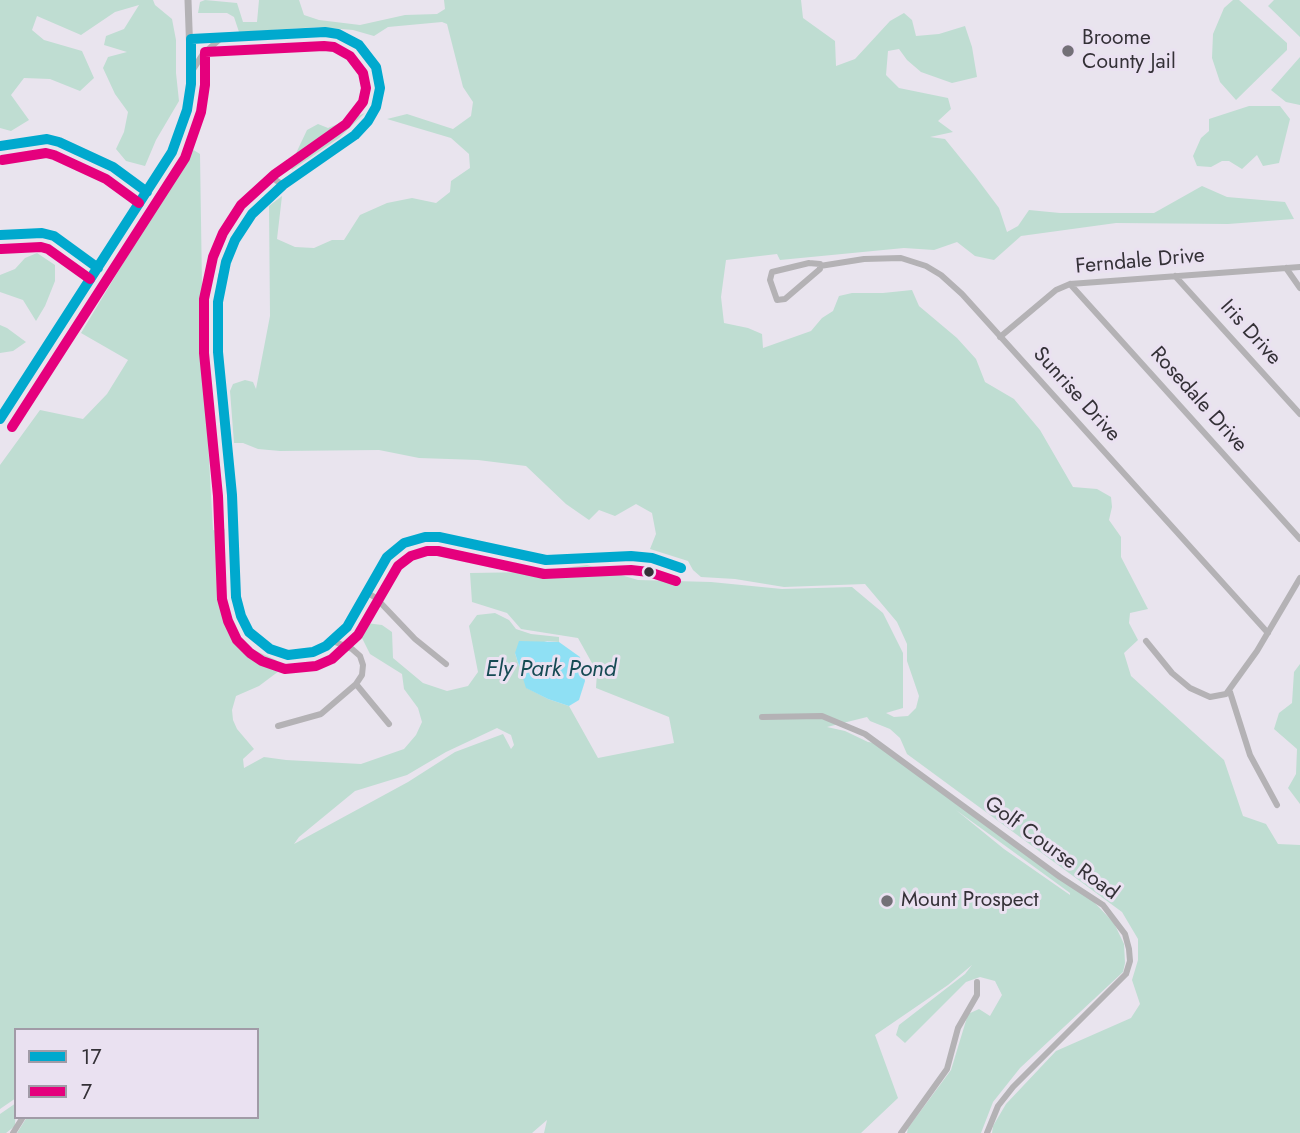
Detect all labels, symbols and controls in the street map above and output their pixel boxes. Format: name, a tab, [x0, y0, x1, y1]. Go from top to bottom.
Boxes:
place label: Broome County Jail	[1082, 26, 1176, 76]
marker: Broome County Jail	[1060, 43, 1076, 59]
street label: Ferndale Drive	[1074, 244, 1206, 280]
street label: Iris Drive	[1214, 295, 1286, 371]
street label: Rosedale Drive	[1144, 342, 1252, 458]
street label: Sunrise Drive	[1027, 343, 1125, 447]
unlabelled marker	[642, 565, 656, 579]
water label: Ely Park Pond	[486, 656, 616, 684]
street label: Golf Course Road	[979, 792, 1123, 906]
place label: Mount Prospect	[901, 888, 1039, 914]
marker: Mount Prospect	[879, 893, 895, 909]
legend	[14, 1028, 259, 1119]
text: 17	[81, 1042, 101, 1072]
text: 7	[81, 1077, 92, 1107]

